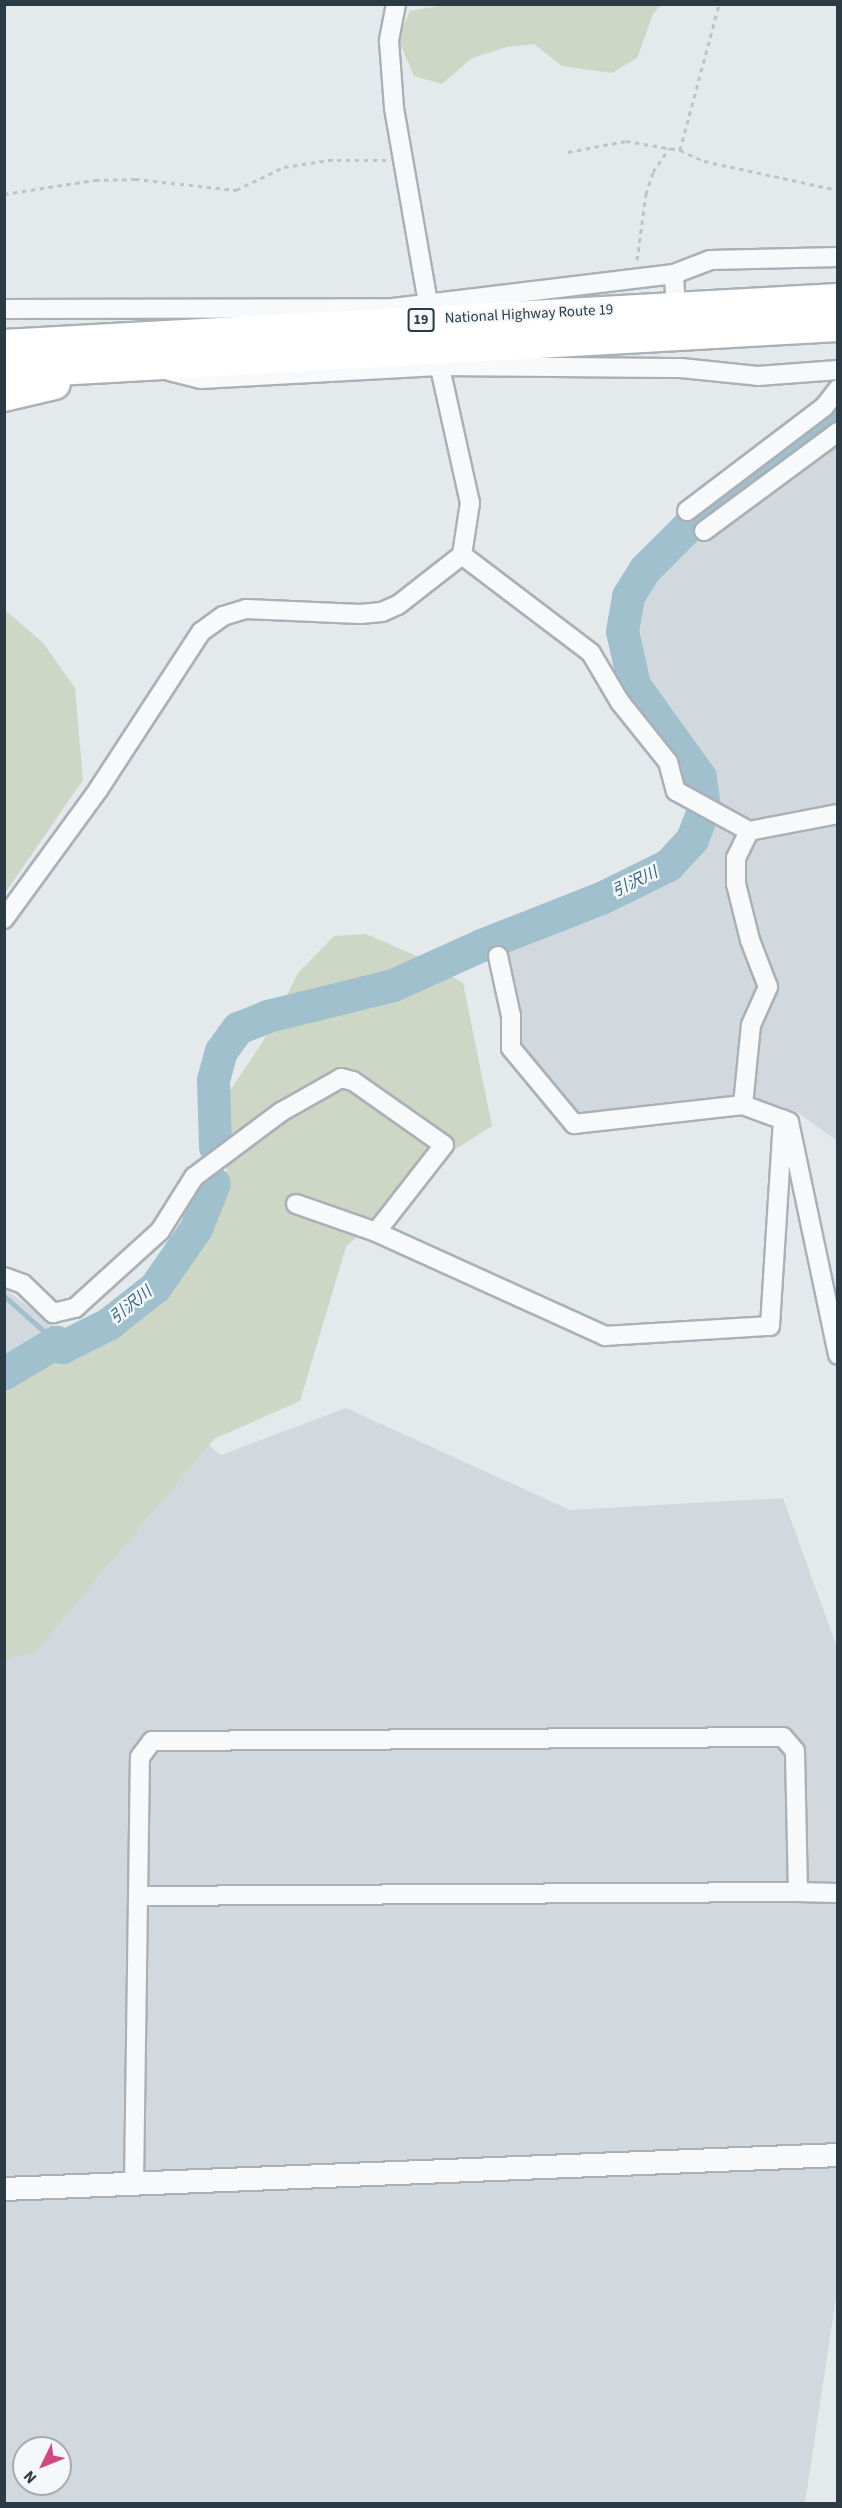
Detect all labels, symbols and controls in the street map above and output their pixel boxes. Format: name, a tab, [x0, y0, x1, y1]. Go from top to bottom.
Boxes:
street label: National Highway Route 19	[444, 301, 614, 327]
road number: 19	[408, 309, 434, 331]
water label: 引沢川	[609, 863, 661, 901]
water label: 引沢川	[106, 1282, 156, 1328]
north arrow	[12, 2436, 72, 2496]
text: N	[19, 2466, 42, 2488]

